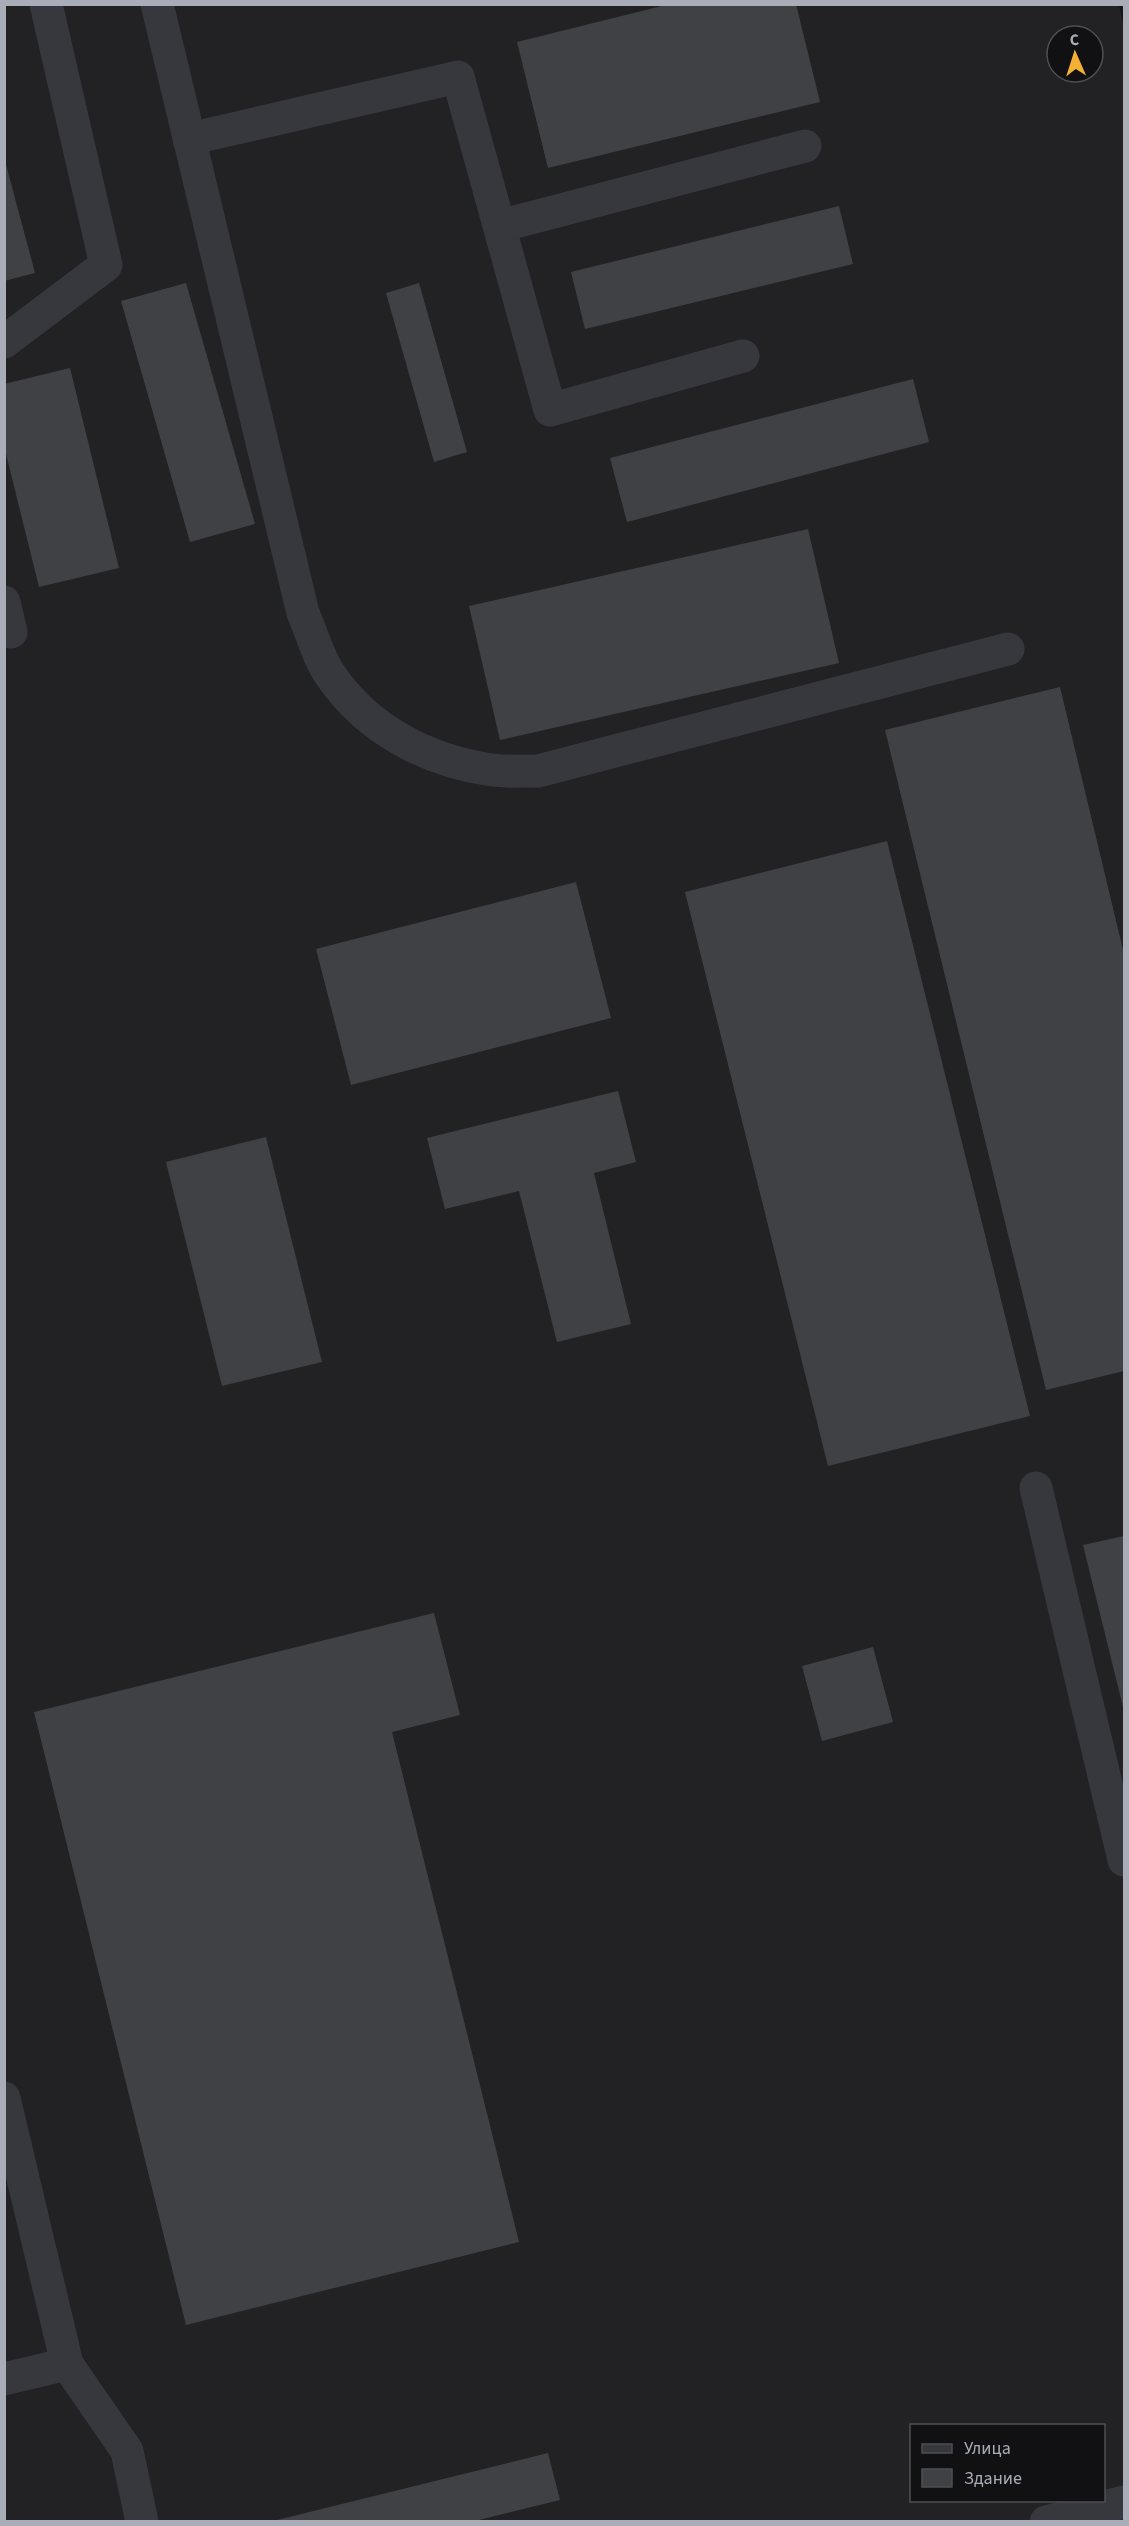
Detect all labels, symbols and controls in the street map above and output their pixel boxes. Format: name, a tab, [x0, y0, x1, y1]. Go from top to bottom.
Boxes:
north arrow	[1045, 24, 1105, 84]
text: С	[1069, 29, 1079, 51]
legend	[910, 2424, 1105, 2502]
text: Улица	[964, 2436, 1011, 2461]
text: Здание	[964, 2466, 1022, 2491]

